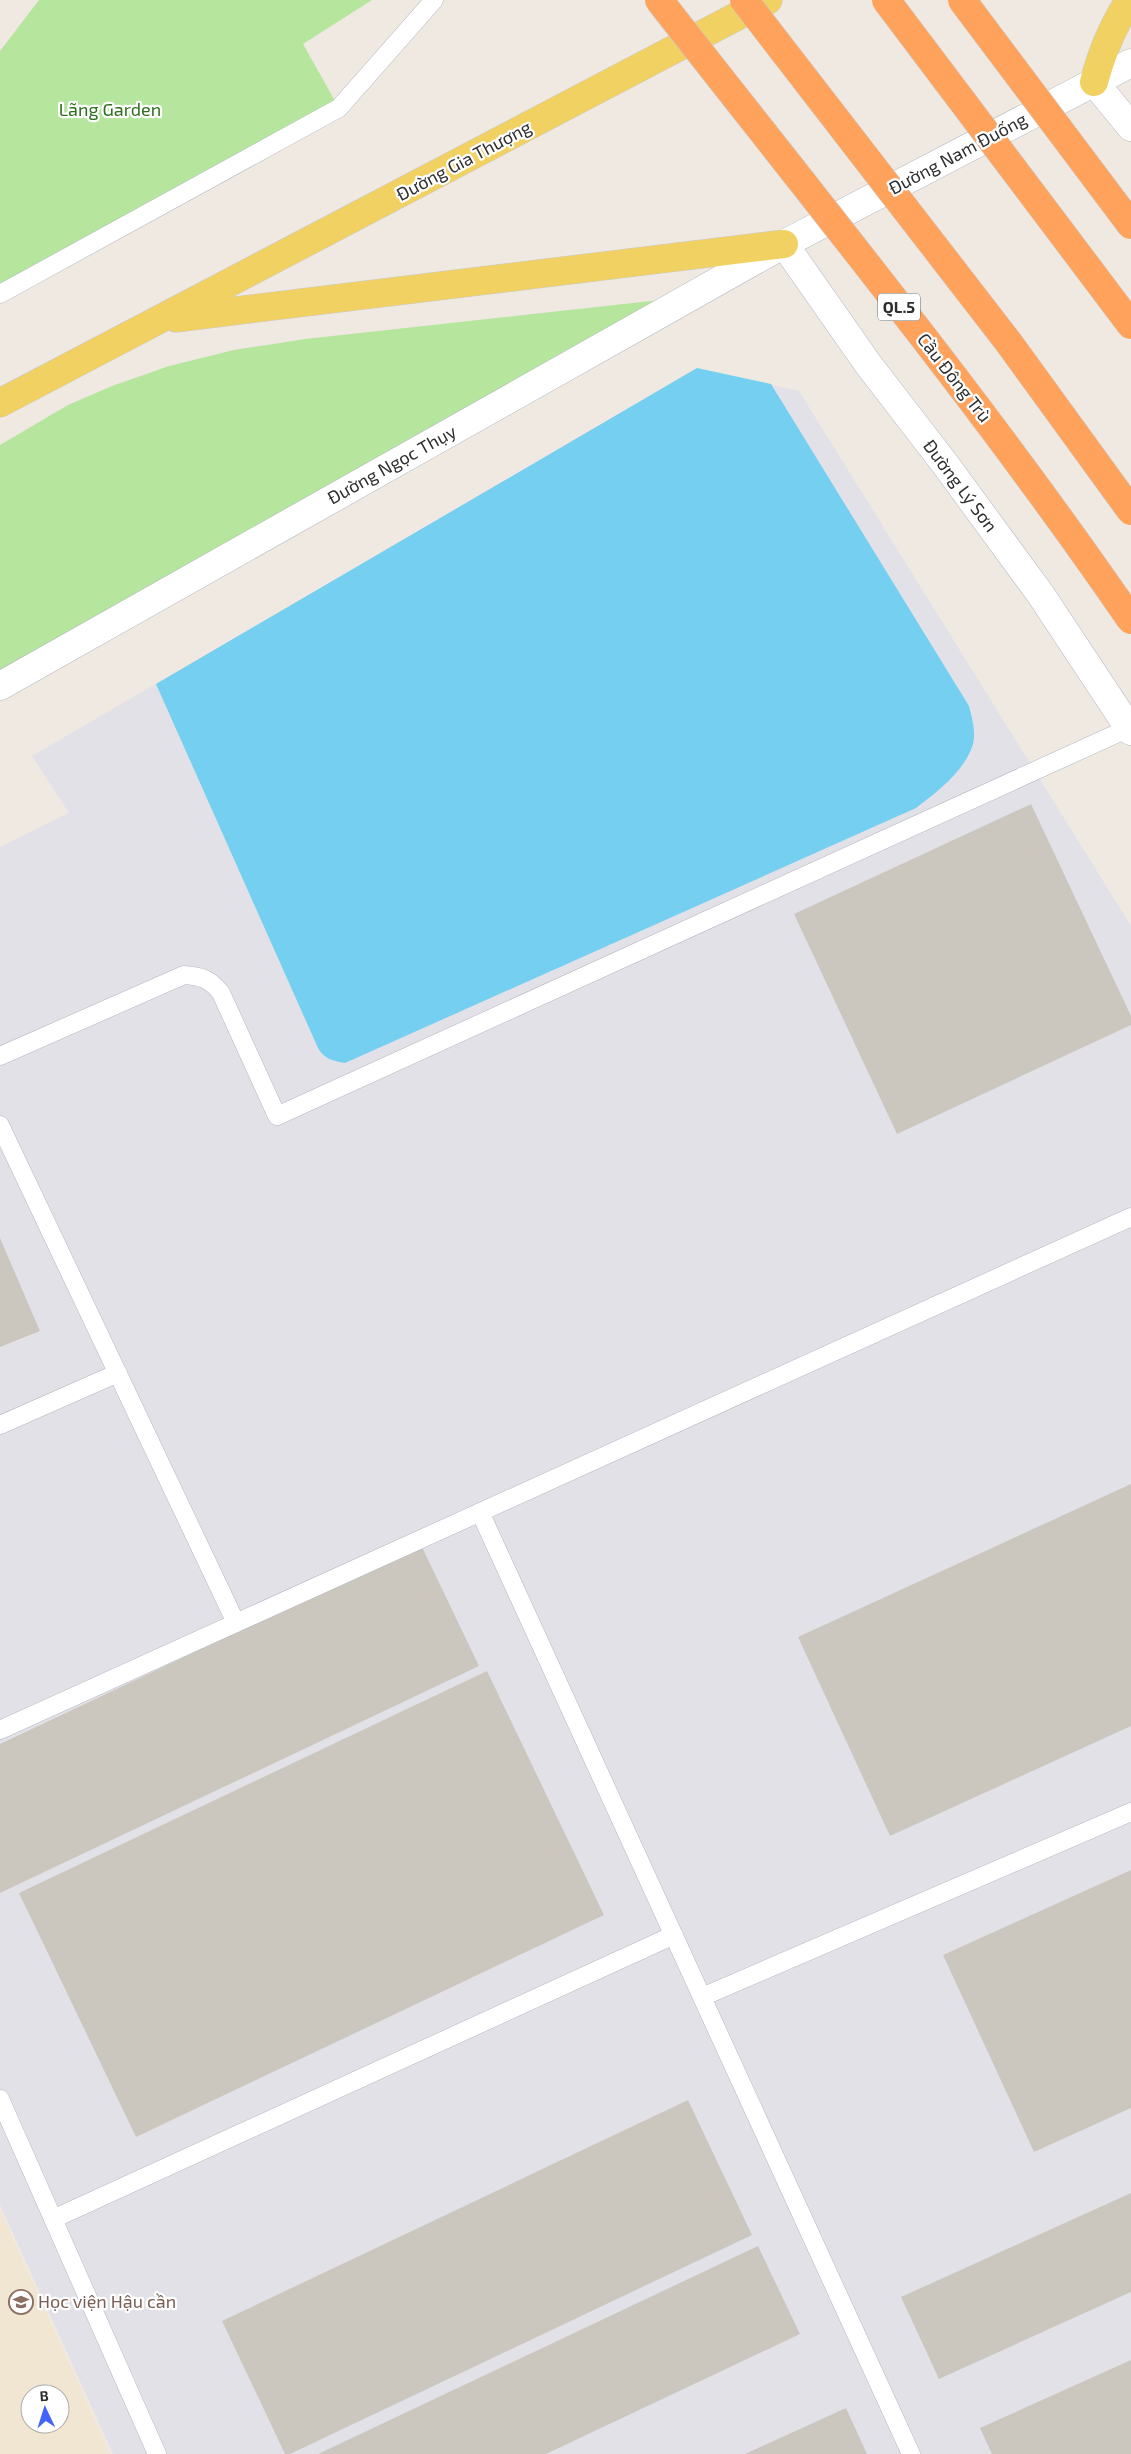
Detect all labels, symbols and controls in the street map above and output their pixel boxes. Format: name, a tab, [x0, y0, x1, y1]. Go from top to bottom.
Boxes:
park label: Lãng Garden	[59, 98, 161, 120]
street label: Đường Nam Đuống	[885, 107, 1030, 199]
street label: Đường Gia Thượng	[392, 115, 535, 205]
road number: QL.5	[878, 294, 920, 320]
street label: Cầu Đông Trù	[913, 328, 996, 426]
street label: Đường Ngọc Thụy	[323, 419, 460, 509]
street label: Đường Lý Sơn	[919, 435, 1003, 536]
school or university icon: Học viện Hậu cần	[8, 2289, 34, 2315]
place label: Học viện Hậu cần	[38, 2290, 176, 2312]
north arrow	[20, 2384, 70, 2434]
text: B	[39, 2387, 49, 2404]

